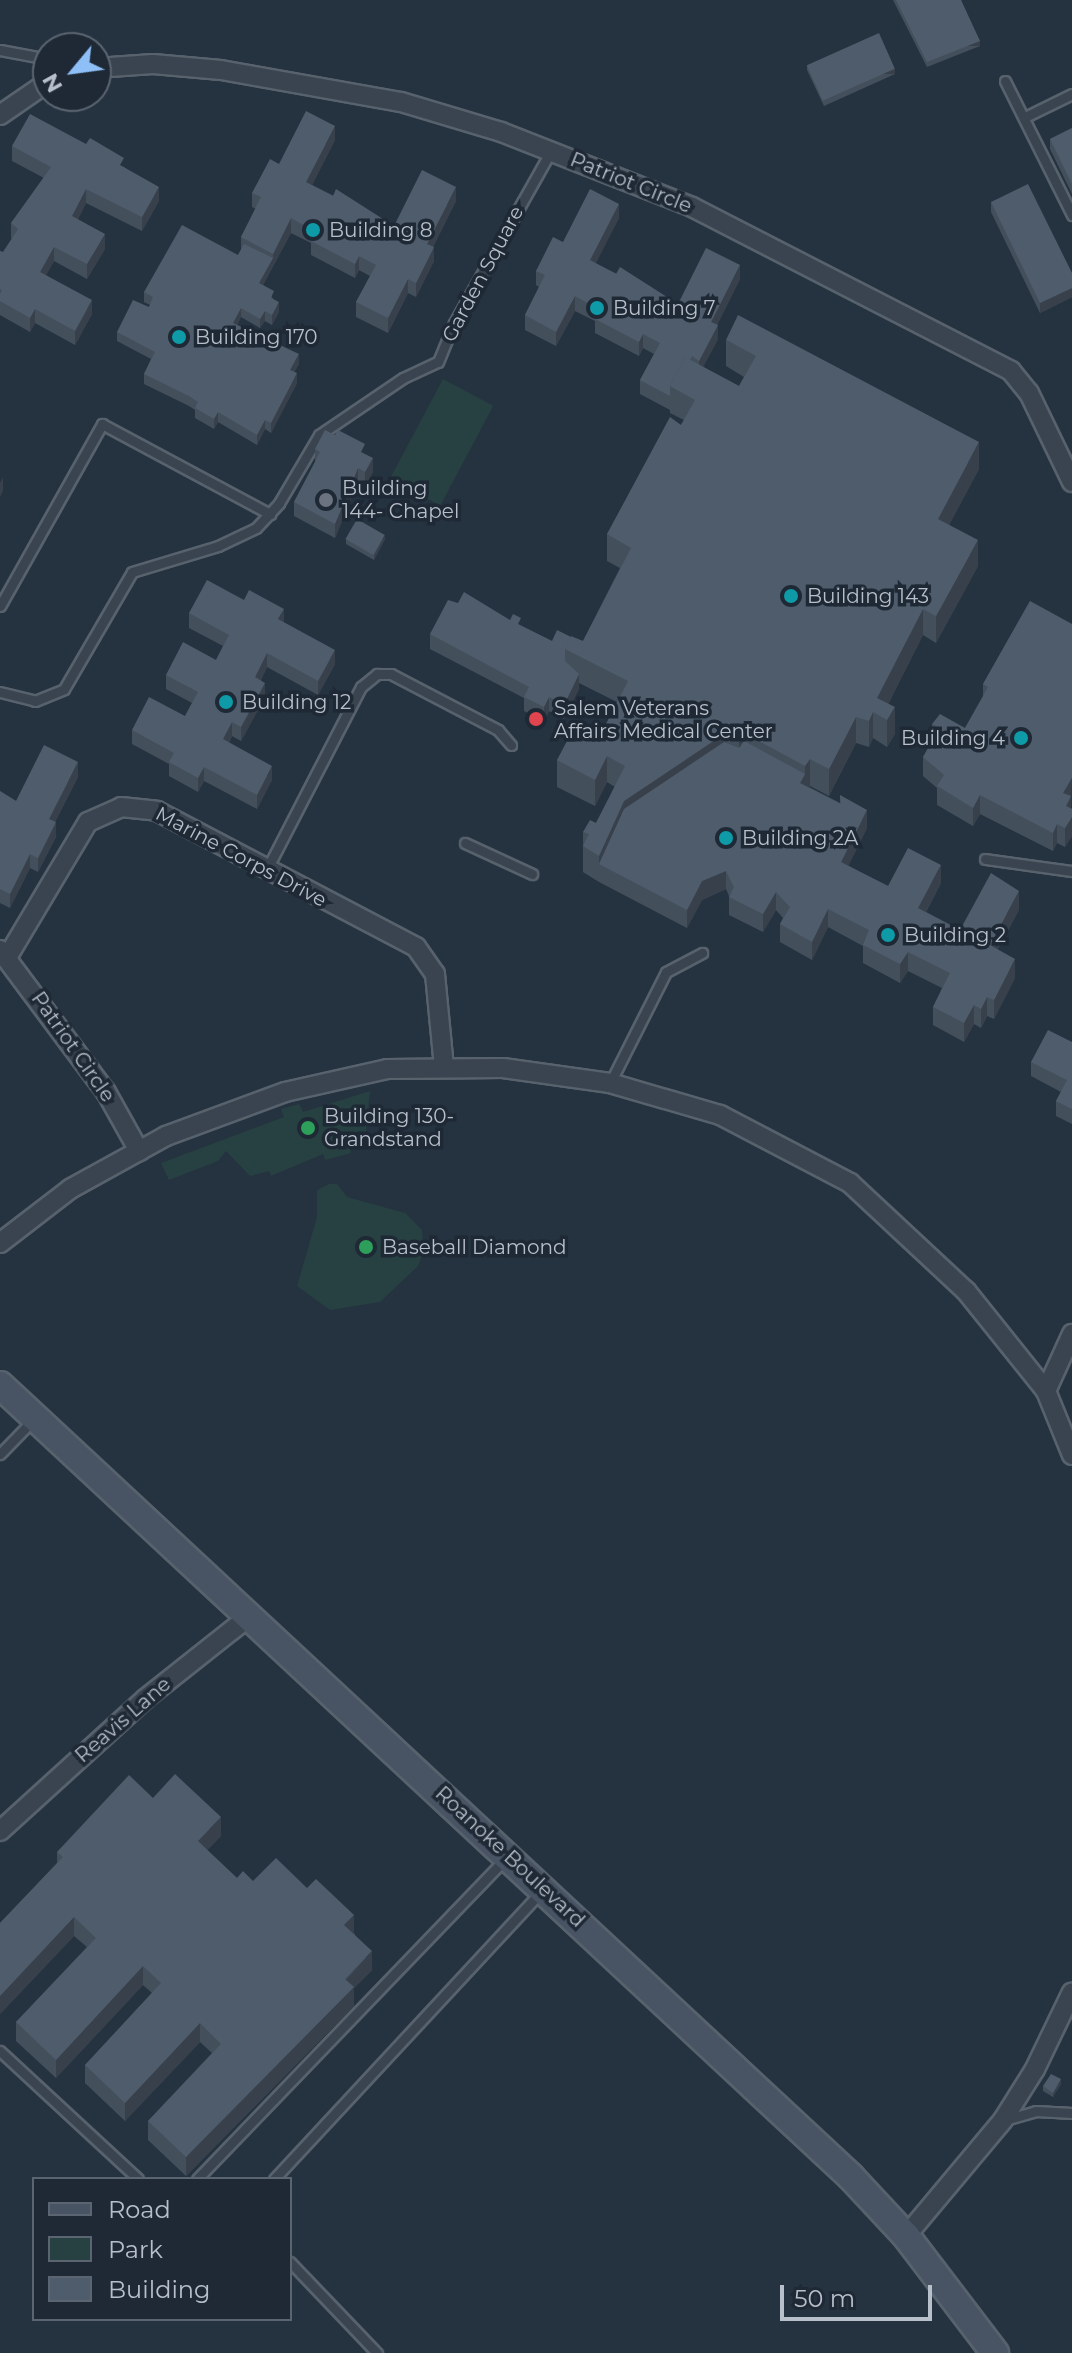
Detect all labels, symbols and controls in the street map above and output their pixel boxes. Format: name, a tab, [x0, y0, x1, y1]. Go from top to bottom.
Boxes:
north arrow	[32, 32, 112, 112]
text: N	[36, 69, 68, 97]
street label: Patriot Circle	[567, 148, 695, 218]
street label: Garden Square	[437, 202, 529, 346]
place label: Building 8	[329, 218, 432, 242]
marker: Building 8	[304, 221, 322, 239]
place label: Building 7	[613, 296, 715, 320]
marker: Building 7	[588, 299, 606, 317]
place label: Building 170	[195, 325, 318, 349]
marker: Building 170	[170, 328, 188, 346]
place label: Building 144- Chapel	[342, 476, 459, 523]
marker: Building 144- Chapel	[317, 491, 335, 509]
place label: Building 143	[807, 584, 929, 608]
marker: Building 143	[782, 587, 800, 605]
place label: Building 12	[242, 690, 351, 714]
marker: Building 12	[217, 693, 235, 711]
place label: Salem Veterans Affairs Medical Center	[554, 696, 773, 743]
marker: Salem Veterans Affairs Medical Center	[525, 708, 547, 730]
place label: Building 4	[901, 726, 1005, 750]
marker: Building 4	[1012, 729, 1030, 747]
street label: Marine Corps Drive	[151, 802, 331, 912]
place label: Building 2A	[742, 826, 858, 850]
marker: Building 2A	[717, 829, 735, 847]
place label: Building 2	[904, 923, 1006, 947]
marker: Building 2	[879, 926, 897, 944]
street label: Patriot Circle	[26, 987, 120, 1107]
place label: Building 130- Grandstand	[324, 1104, 454, 1151]
marker: Building 130- Grandstand	[299, 1119, 317, 1137]
place label: Baseball Diamond	[382, 1235, 567, 1259]
marker: Baseball Diamond	[357, 1238, 375, 1256]
street label: Reavis Lane	[71, 1672, 175, 1768]
street label: Roanoke Boulevard	[430, 1782, 590, 1932]
legend	[32, 2177, 292, 2321]
text: Road	[108, 2195, 171, 2224]
text: Park	[108, 2235, 163, 2264]
scale bar	[784, 2269, 936, 2319]
text: Building	[108, 2275, 211, 2304]
text: 50 m	[794, 2284, 855, 2313]

